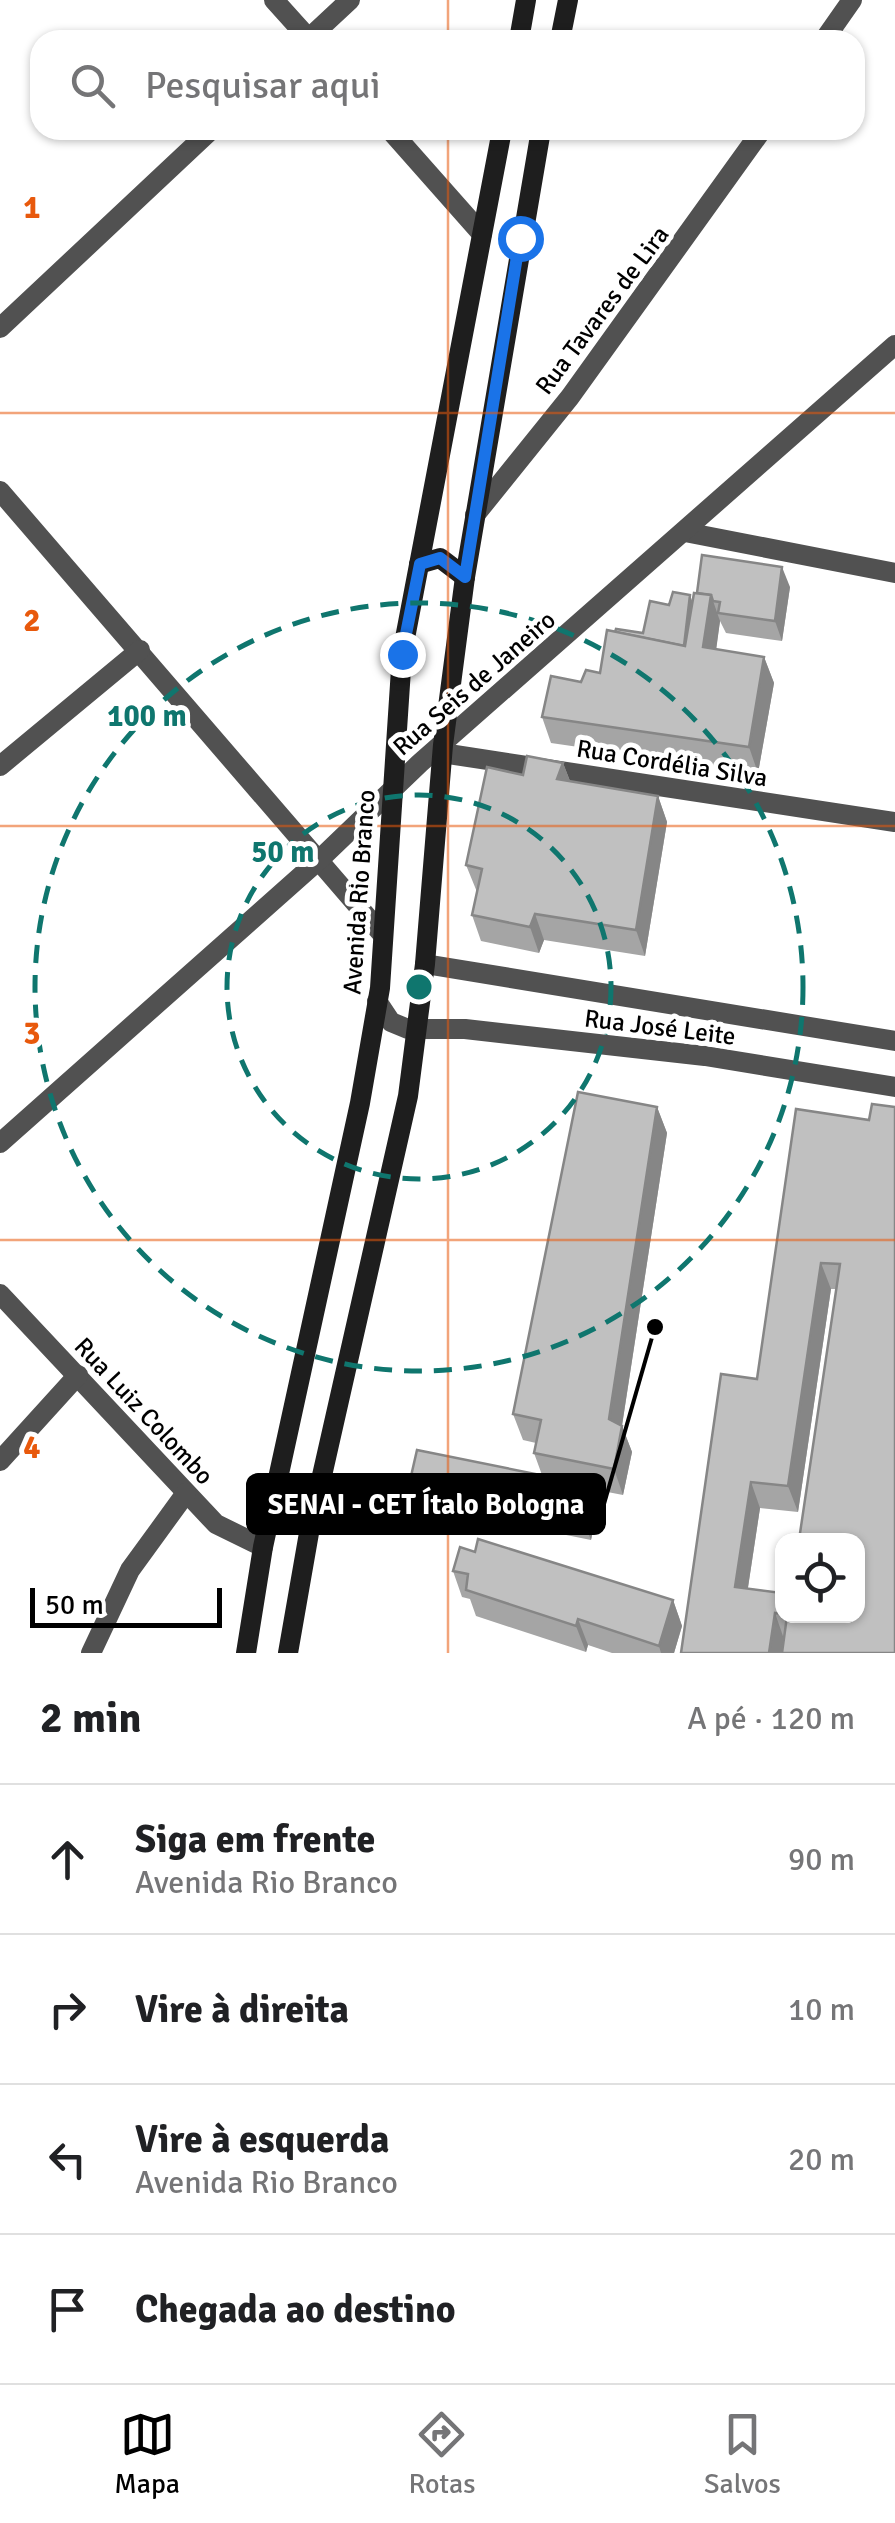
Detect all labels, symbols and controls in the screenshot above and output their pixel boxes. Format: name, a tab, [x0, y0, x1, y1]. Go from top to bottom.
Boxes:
search box	[30, 30, 865, 140]
icon: search	[65, 58, 120, 113]
text: Pesquisar aqui	[145, 62, 381, 109]
text: 1	[23, 188, 41, 227]
route start	[498, 216, 544, 262]
street label: Rua Tavares de Lira	[529, 220, 675, 400]
text: 2	[23, 601, 41, 640]
street label: Rua Seis de Janeiro	[386, 604, 562, 762]
route end	[380, 632, 426, 678]
text: 100 m	[107, 698, 187, 735]
street label: Rua Cordélia Silva	[574, 733, 770, 793]
street label: Avenida Rio Branco	[336, 789, 382, 995]
text: 50 m	[251, 834, 315, 871]
centre of rings	[401, 969, 437, 1005]
street label: Rua José Leite	[583, 1002, 737, 1052]
text: 3	[23, 1014, 41, 1053]
street label: Rua Luiz Colombo	[68, 1331, 220, 1491]
text: 4	[23, 1428, 41, 1467]
callout: SENAI - CET Ítalo Bologna	[248, 1475, 604, 1533]
text: SENAI - CET Ítalo Bologna	[268, 1486, 584, 1522]
map controls	[775, 1533, 865, 1623]
button: locate	[775, 1533, 865, 1623]
scale bar	[30, 1583, 222, 1628]
text: 50 m	[45, 1588, 104, 1622]
text: 2 min	[40, 1693, 141, 1744]
text: A pé · 120 m	[687, 1699, 855, 1738]
text: Siga em frente	[135, 1816, 375, 1863]
icon: ahead	[40, 1832, 95, 1887]
text: 90 m	[788, 1840, 855, 1879]
text: Avenida Rio Branco	[135, 1863, 398, 1902]
icon: right	[40, 1982, 95, 2037]
text: Vire à direita	[135, 1986, 349, 2033]
text: 10 m	[788, 1990, 855, 2029]
text: Vire à esquerda	[135, 2116, 389, 2163]
icon: left	[40, 2132, 95, 2187]
text: 20 m	[788, 2140, 855, 2179]
text: Avenida Rio Branco	[135, 2163, 398, 2202]
icon: arrive	[40, 2282, 95, 2337]
text: Chegada ao destino	[135, 2286, 456, 2333]
tab: Mapa	[114, 2407, 180, 2501]
tab: Rotas	[408, 2407, 475, 2501]
tab: Salvos	[704, 2407, 781, 2501]

